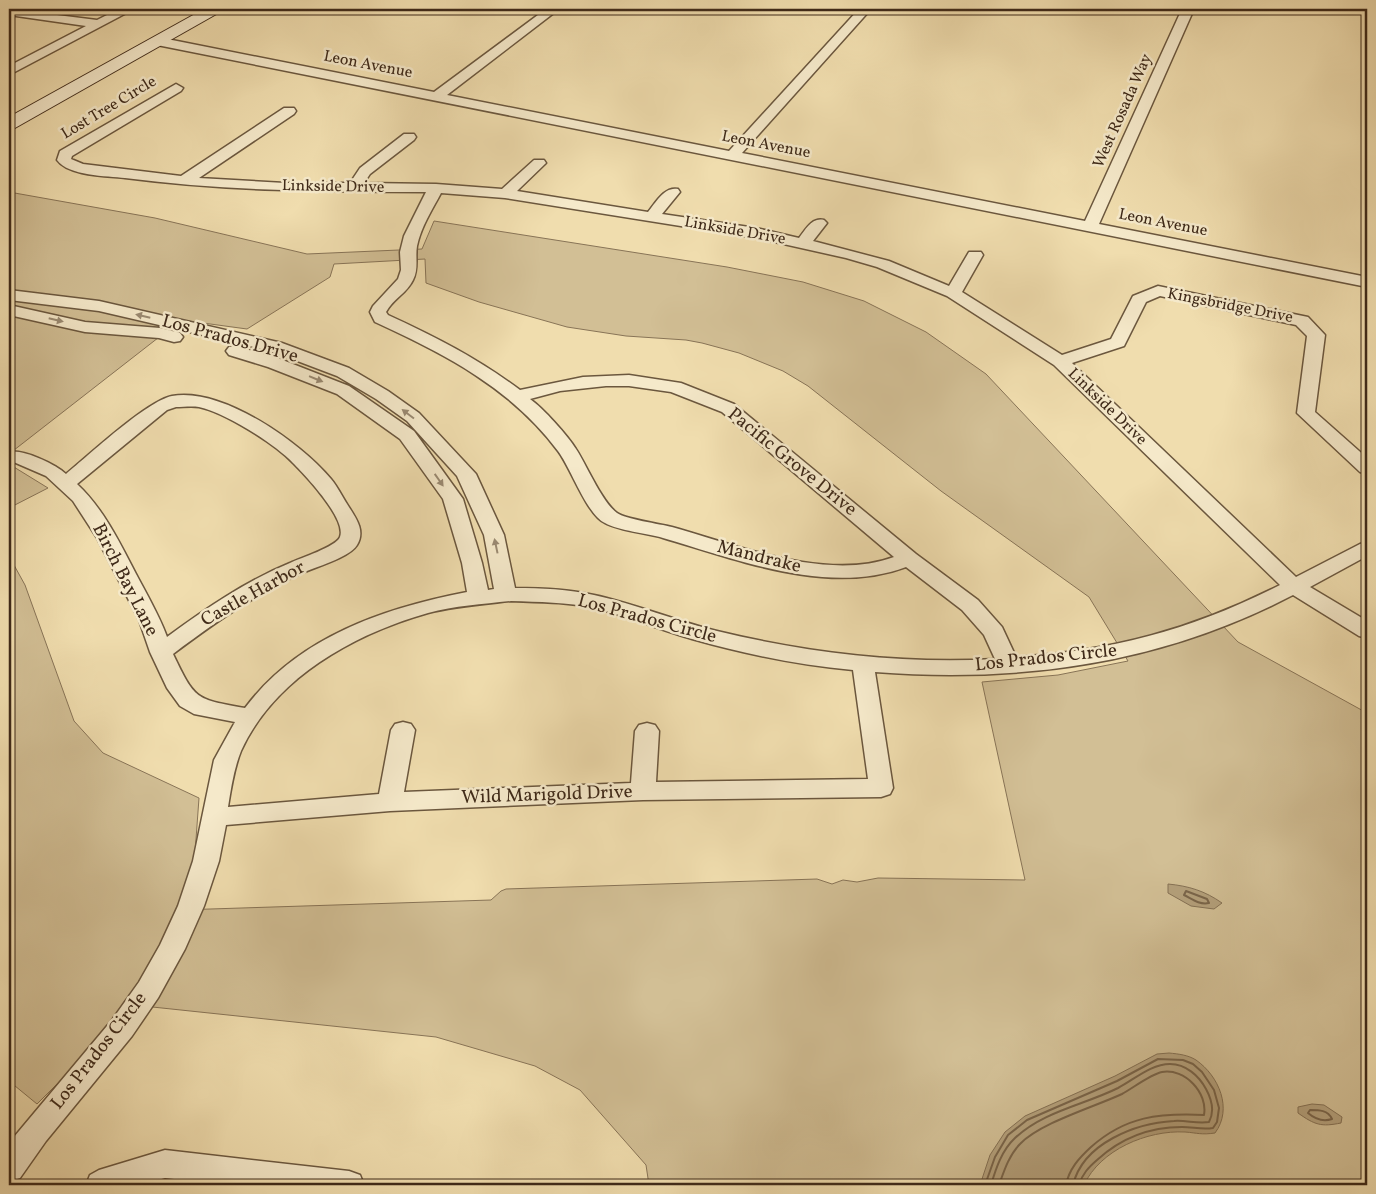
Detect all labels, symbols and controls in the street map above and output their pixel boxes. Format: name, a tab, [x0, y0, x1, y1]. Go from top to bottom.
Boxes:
street label: Leon Avenue	[322, 46, 414, 84]
street label: West Rosada Way	[1088, 50, 1158, 172]
street label: Lost Tree Circle	[57, 71, 161, 145]
street label: Leon Avenue	[720, 126, 812, 164]
street label: Linkside Drive	[282, 175, 384, 199]
street label: Leon Avenue	[1117, 204, 1209, 242]
street label: Linkside Drive	[683, 211, 787, 251]
street label: Kingsbridge Drive	[1165, 283, 1295, 329]
street label: Los Prados Drive	[159, 308, 301, 370]
one-way arrow	[136, 312, 151, 320]
one-way arrow	[49, 317, 65, 325]
street label: Linkside Drive	[1062, 363, 1152, 451]
one-way arrow	[309, 375, 324, 383]
street label: Pacific Grove Drive	[722, 402, 862, 522]
one-way arrow	[402, 408, 415, 419]
one-way arrow	[434, 473, 444, 487]
street label: Birch Bay Lane	[85, 519, 165, 641]
street label: Mandrake	[714, 534, 804, 580]
one-way arrow	[492, 539, 500, 554]
street label: Castle Harbor	[196, 555, 310, 633]
street label: Los Prados Circle	[575, 588, 719, 650]
street label: Los Prados Circle	[974, 638, 1118, 678]
street label: Wild Marigold Drive	[461, 779, 633, 811]
street label: Los Prados Circle	[45, 987, 153, 1115]

